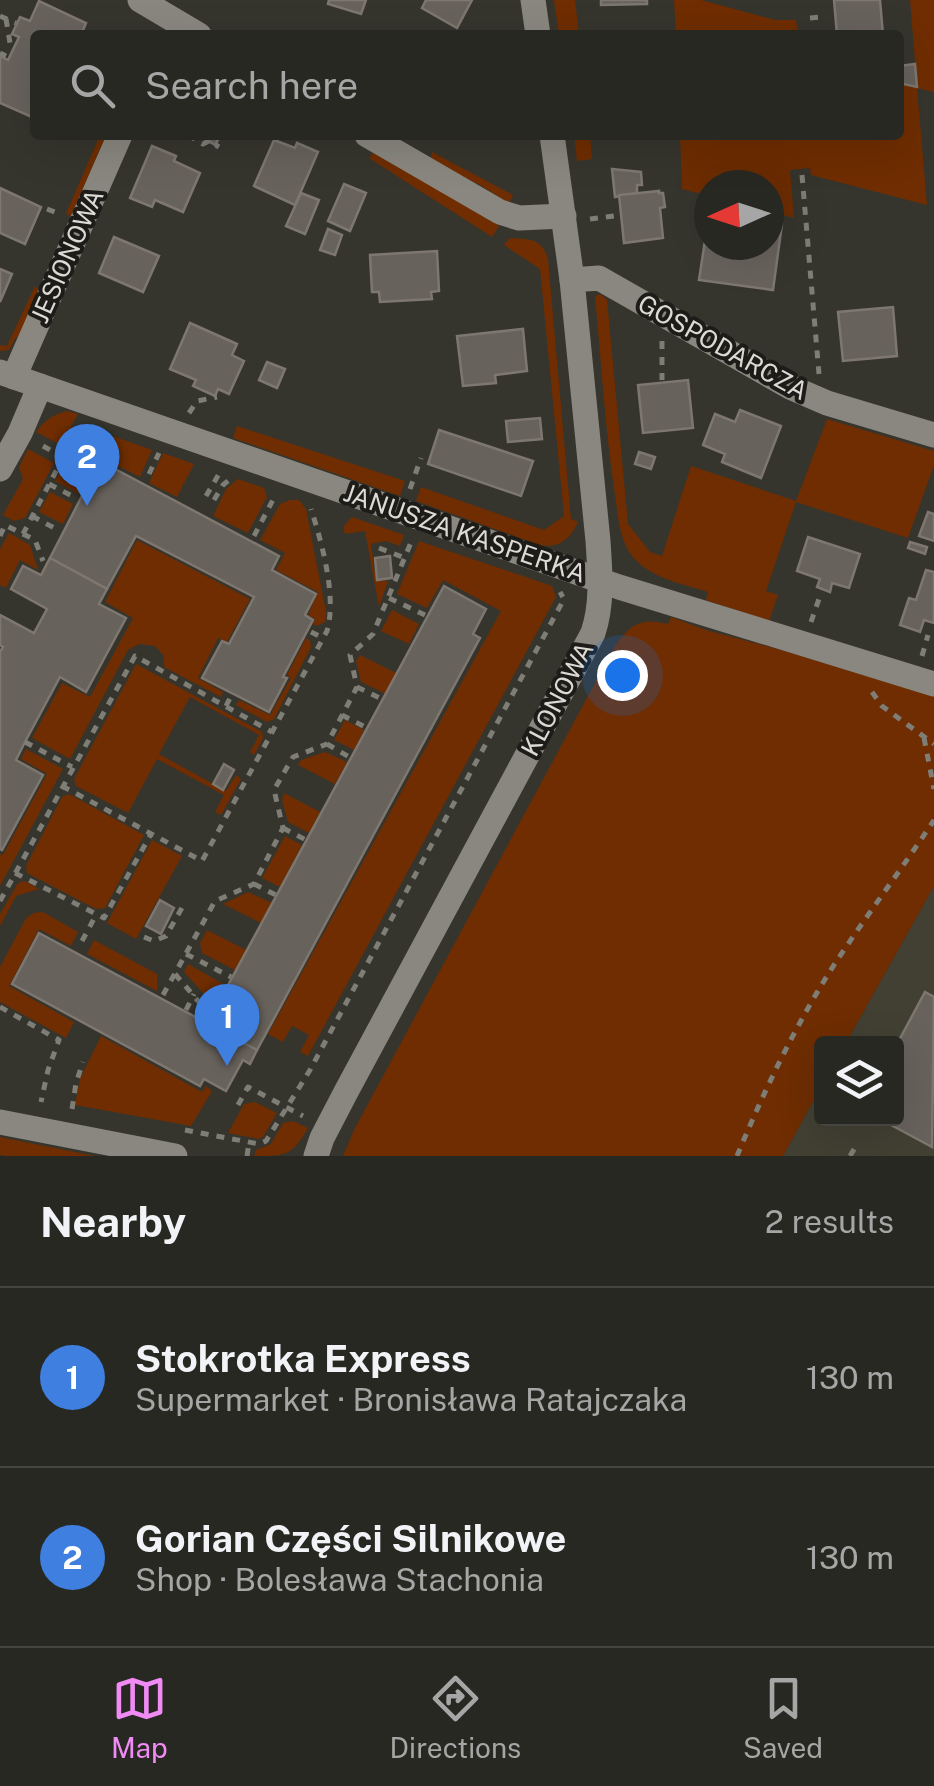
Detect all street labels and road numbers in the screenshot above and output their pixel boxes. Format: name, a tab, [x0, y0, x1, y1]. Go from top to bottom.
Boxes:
street label: JESIONOWA	[24, 185, 110, 327]
street label: GOSPODARCZA	[633, 288, 813, 406]
street label: JANUSZA KASPERKA	[340, 477, 590, 589]
street label: KLONOWA	[514, 637, 600, 761]

